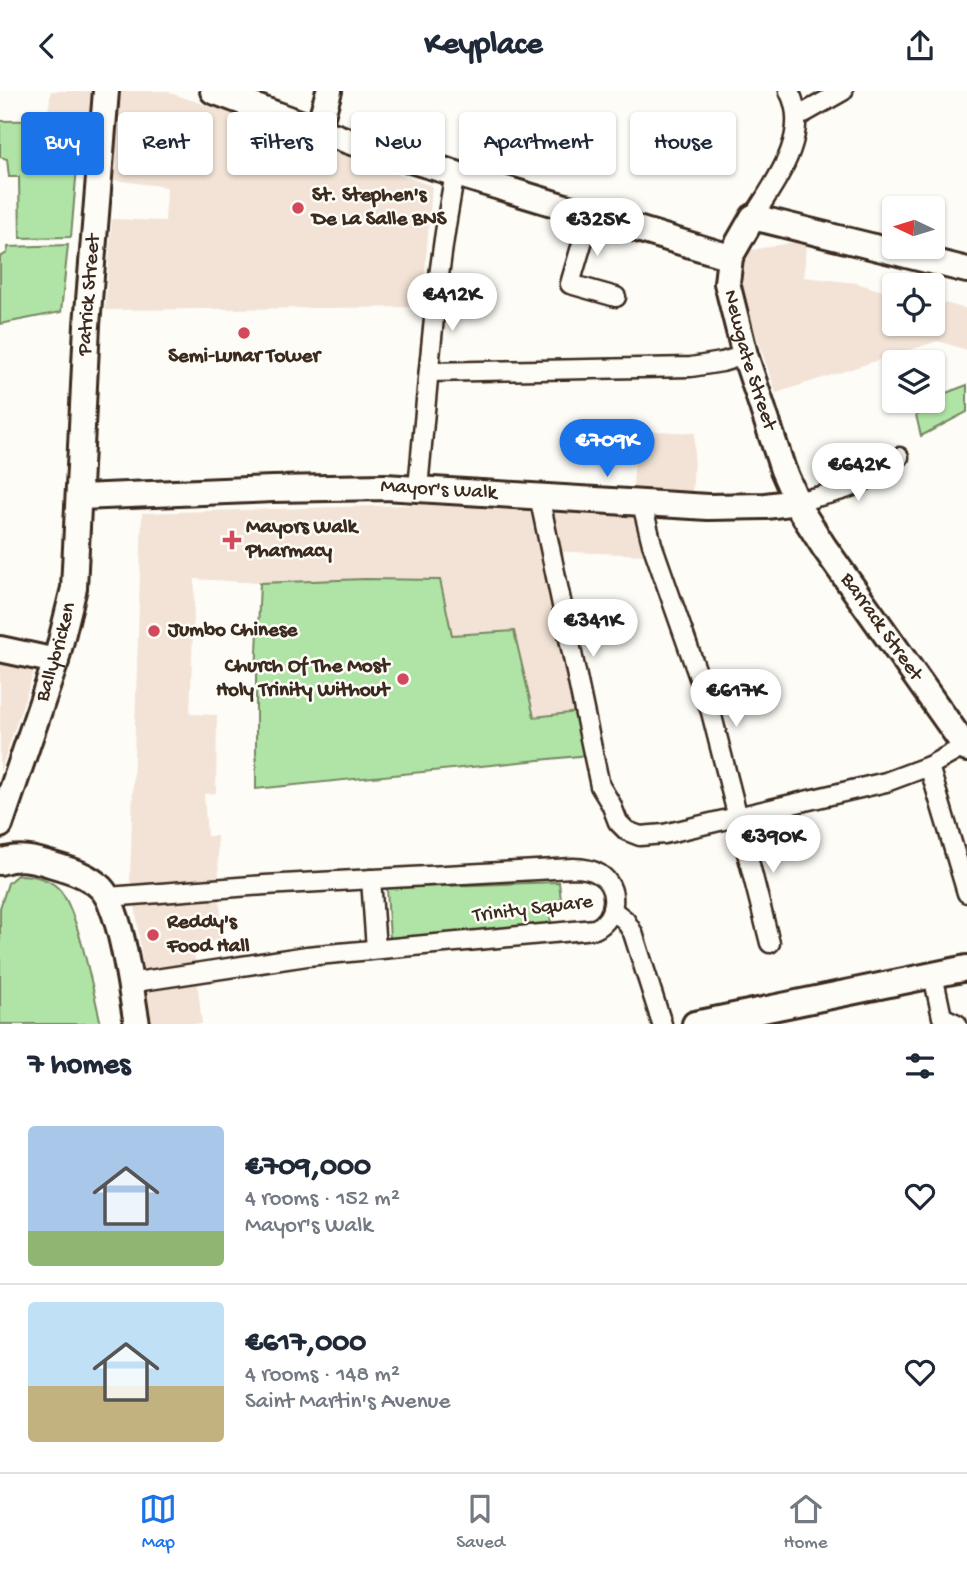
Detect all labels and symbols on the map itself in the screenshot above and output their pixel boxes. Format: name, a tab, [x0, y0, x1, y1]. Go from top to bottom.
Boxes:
place label: St. Stephen's De La Salle BNS	[310, 184, 448, 233]
north arrow	[882, 196, 945, 259]
pin: €325K	[548, 199, 646, 258]
marker: St. Stephen's De La Salle BNS	[290, 200, 306, 216]
street label: Patrick Street	[73, 231, 107, 357]
pin: €412K	[403, 273, 501, 333]
street label: Newgate Street	[717, 288, 782, 436]
marker: Semi-Lunar Tower	[236, 325, 252, 341]
place label: Semi-Lunar Tower	[168, 345, 322, 370]
pin: €709K	[558, 419, 656, 479]
pin: €642K	[809, 443, 907, 503]
street label: Mayor's Walk	[380, 474, 500, 507]
place label: Mayors Walk Pharmacy	[245, 516, 360, 565]
marker: Mayors Walk Pharmacy	[224, 532, 240, 548]
street label: Barrack Street	[834, 568, 929, 688]
pin: €341K	[544, 599, 642, 659]
street label: Ballybricken	[30, 600, 82, 706]
place label: Jumbo Chinese	[167, 619, 299, 644]
marker: Jumbo Chinese	[146, 623, 162, 639]
place label: Church Of The Most Holy Trinity Without	[216, 655, 391, 704]
pin: €617K	[687, 669, 785, 729]
marker: Church Of The Most Holy Trinity Without	[395, 671, 411, 687]
pin: €390K	[724, 815, 822, 875]
street label: Trinity Square	[471, 890, 596, 930]
place label: Reddy's Food Hall	[166, 911, 250, 960]
marker: Reddy's Food Hall	[145, 927, 161, 943]

